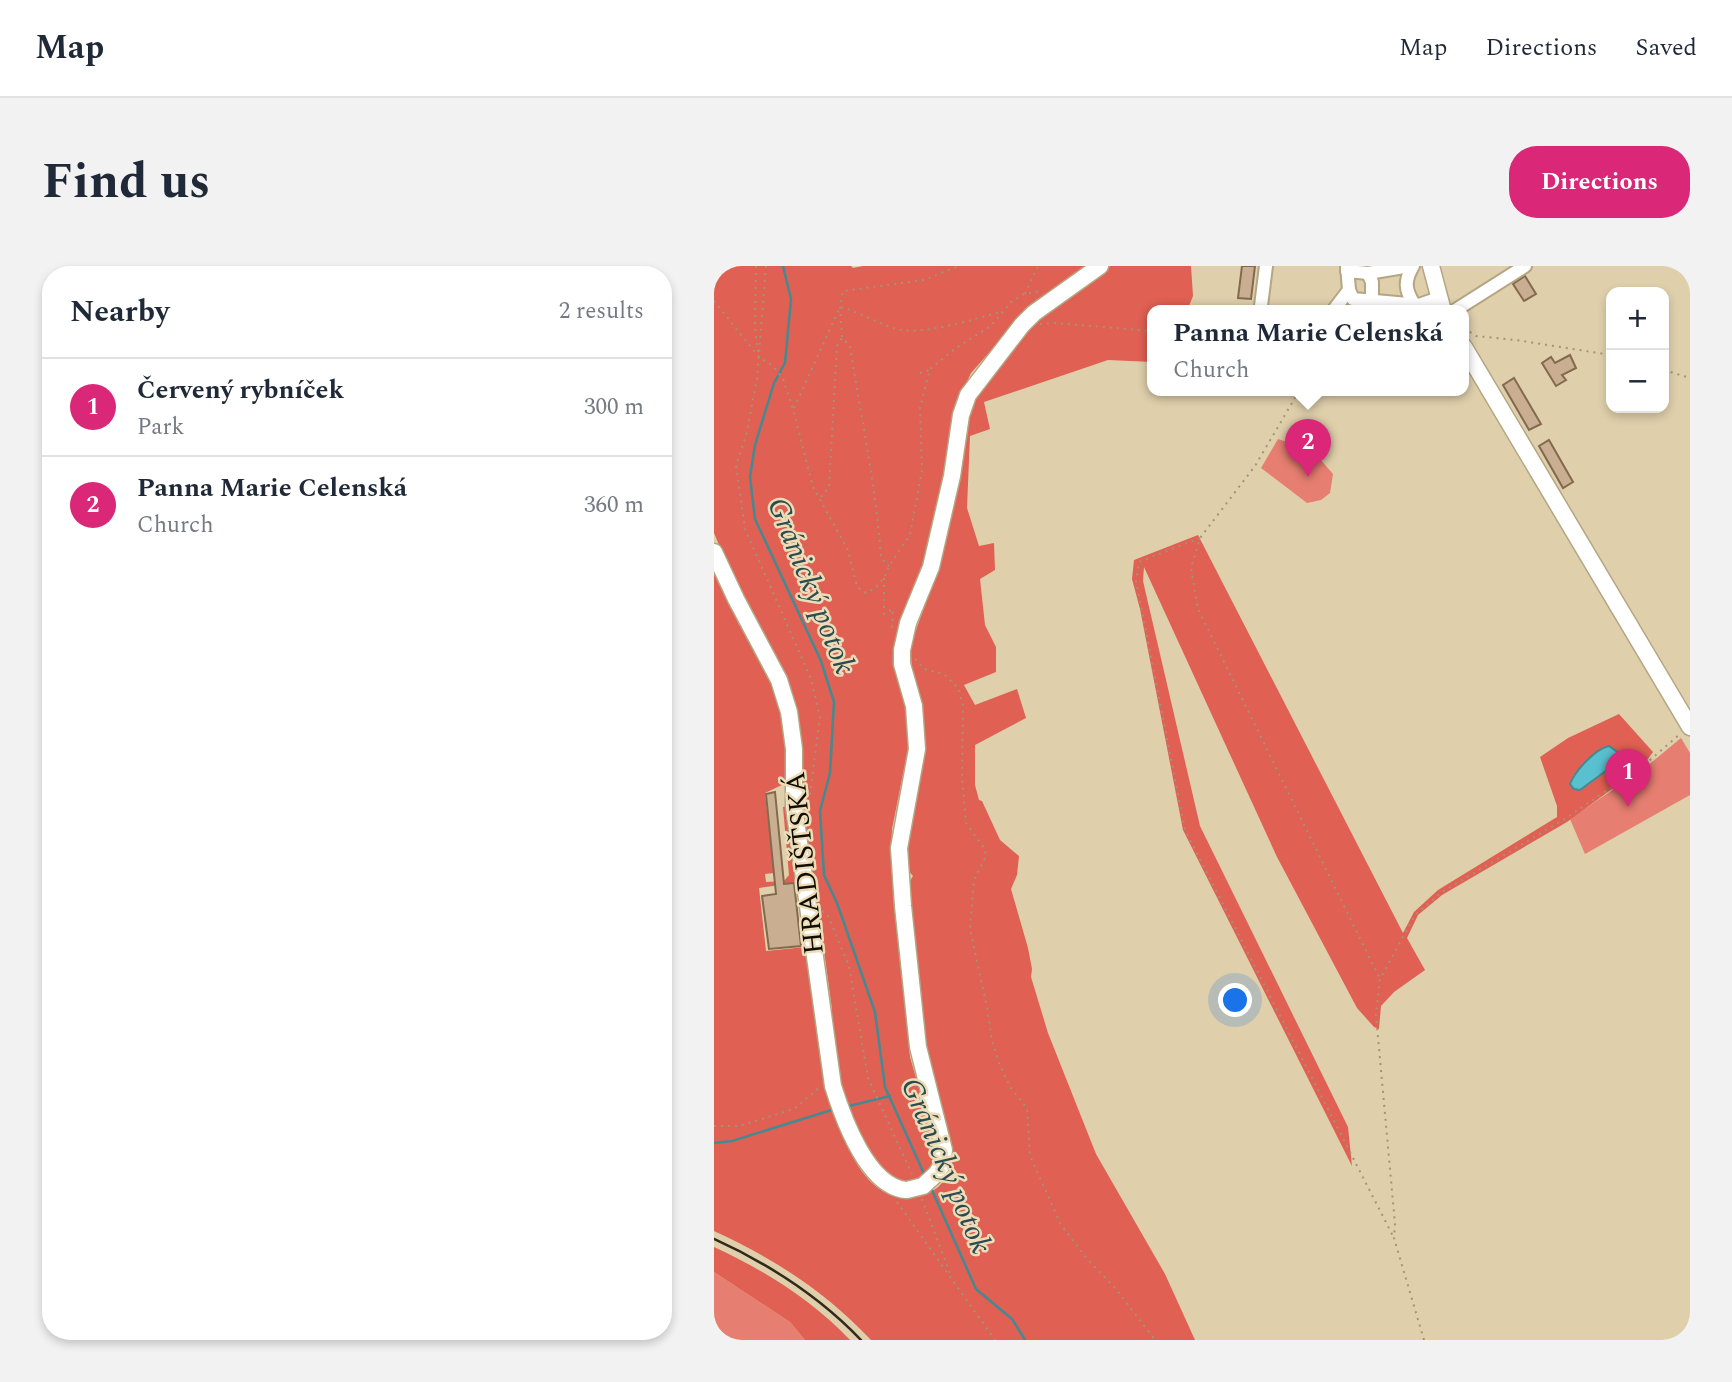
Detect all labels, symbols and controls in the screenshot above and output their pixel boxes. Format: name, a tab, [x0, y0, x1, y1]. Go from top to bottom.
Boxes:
text: Map	[35, 23, 104, 73]
text: Map	[1399, 30, 1447, 66]
text: Directions	[1485, 30, 1597, 66]
text: Saved	[1635, 30, 1697, 66]
text: Find us	[42, 145, 210, 220]
button: Directions	[1509, 146, 1690, 218]
map controls	[1606, 287, 1669, 413]
button: +	[1606, 287, 1669, 350]
text: Nearby	[70, 289, 169, 335]
text: 2 results	[559, 294, 644, 329]
popup	[1147, 305, 1469, 396]
text: Panna Marie Celenská	[1173, 313, 1443, 353]
button: −	[1606, 350, 1669, 413]
text: Church	[1173, 353, 1249, 388]
text: Červený rybníček	[137, 370, 344, 410]
text: 1	[87, 390, 99, 425]
text: 300 m	[584, 390, 644, 425]
text: Park	[137, 410, 184, 445]
pin: 2	[1285, 419, 1331, 477]
text: Panna Marie Celenská	[137, 468, 407, 508]
text: 2	[87, 488, 99, 523]
text: 360 m	[584, 488, 644, 523]
water label: Gránický potok	[755, 491, 867, 681]
text: Church	[137, 508, 214, 543]
pin: 1	[1605, 749, 1651, 807]
street label: HRADIŠŤSKÁ	[774, 769, 836, 957]
your location	[1218, 983, 1252, 1017]
water label: Gránický potok	[888, 1071, 1004, 1261]

